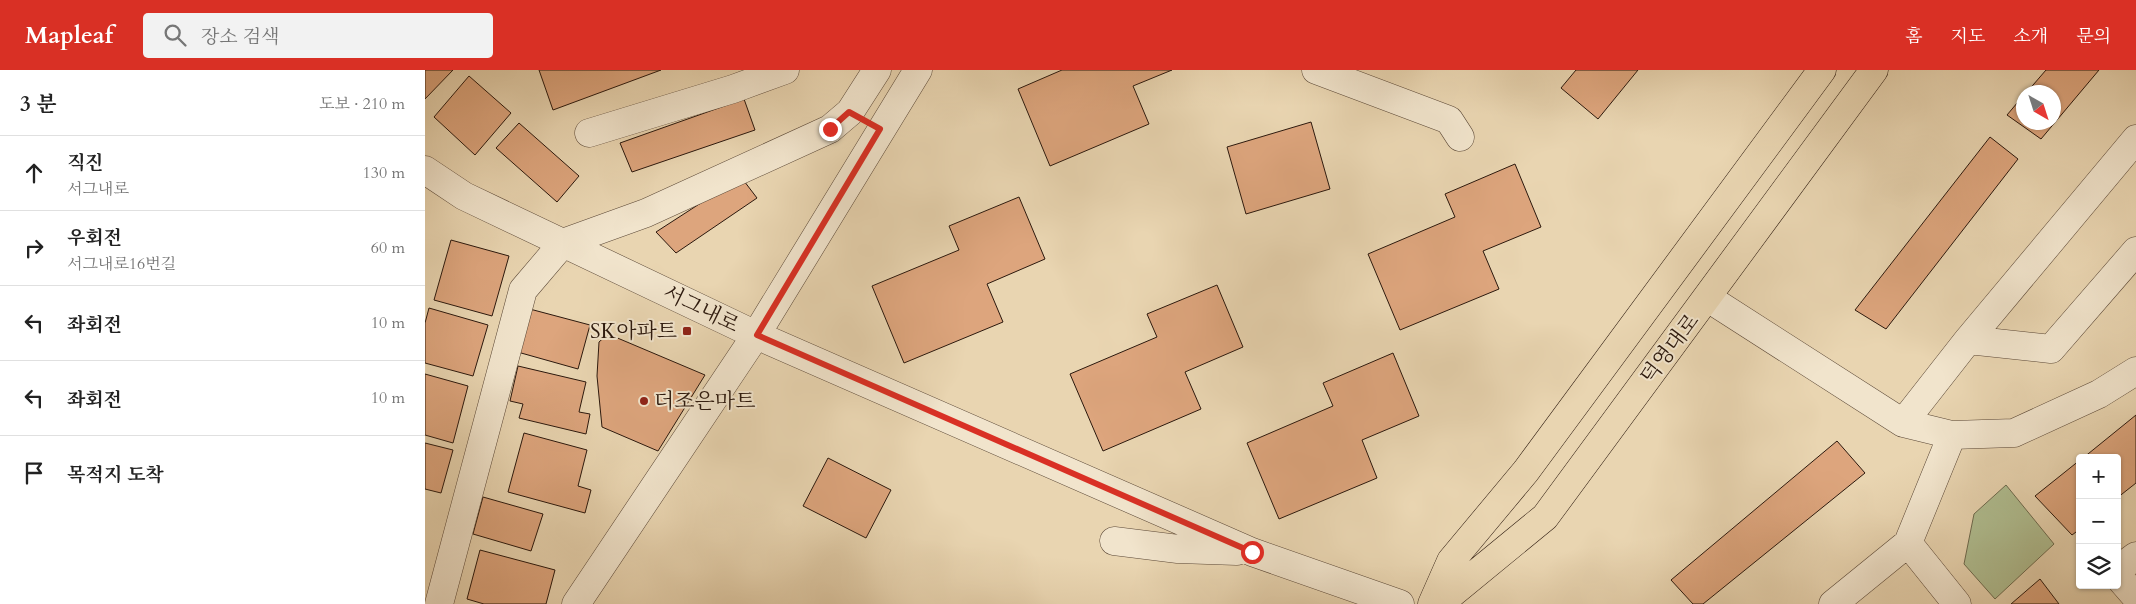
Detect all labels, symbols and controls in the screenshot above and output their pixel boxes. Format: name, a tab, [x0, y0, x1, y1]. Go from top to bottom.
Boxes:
search box	[143, 13, 493, 58]
text: Mapleaf	[25, 19, 113, 52]
icon: search	[161, 21, 189, 49]
text: 장소 검색	[201, 24, 279, 50]
text: 홈	[1905, 24, 1923, 49]
text: 지도	[1951, 24, 1985, 49]
text: 소개	[2013, 24, 2048, 49]
text: 문의	[2076, 24, 2111, 49]
north arrow	[2016, 85, 2061, 130]
text: 3 분	[20, 90, 57, 119]
text: 도보 · 210 m	[319, 93, 405, 115]
route end	[819, 118, 842, 141]
text: 직진	[67, 150, 104, 176]
icon: ahead	[20, 159, 48, 187]
text: 130 m	[363, 162, 405, 184]
text: 서그내로	[67, 178, 129, 200]
text: 우회전	[67, 225, 122, 251]
icon: right	[20, 234, 48, 262]
text: 60 m	[371, 237, 405, 259]
text: 서그내로16번길	[67, 253, 176, 275]
street label: 서그내로	[658, 278, 744, 340]
street label: 덕영대로	[1634, 308, 1706, 390]
icon: left	[20, 309, 48, 337]
text: 좌회전	[67, 312, 122, 338]
text: 10 m	[371, 312, 405, 334]
place label: SK아파트	[590, 317, 677, 346]
marker: SK아파트	[681, 325, 693, 337]
icon: left	[20, 384, 48, 412]
text: 좌회전	[67, 387, 122, 413]
text: 10 m	[371, 387, 405, 409]
place label: 더조은마트	[654, 387, 755, 416]
marker: 더조은마트	[638, 395, 650, 407]
map controls	[2076, 454, 2121, 589]
button: +	[2076, 454, 2121, 499]
icon: arrive	[20, 459, 48, 487]
text: 목적지 도착	[67, 462, 164, 488]
button: −	[2076, 499, 2121, 544]
route start	[1241, 541, 1264, 564]
button: layers	[2076, 544, 2121, 589]

